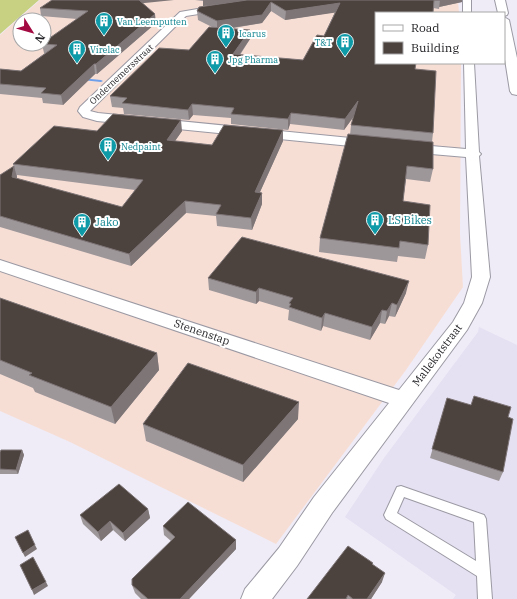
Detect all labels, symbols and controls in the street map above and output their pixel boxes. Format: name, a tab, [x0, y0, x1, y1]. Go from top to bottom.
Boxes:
building icon: Van Leemputten	[94, 11, 114, 36]
north arrow	[12, 12, 52, 52]
legend	[375, 12, 505, 64]
place label: Van Leemputten	[117, 16, 187, 27]
text: Road	[411, 20, 440, 35]
building icon: Icarus	[216, 23, 236, 48]
place label: Icarus	[239, 28, 266, 39]
text: N	[32, 30, 48, 46]
building icon: T&T	[335, 32, 355, 57]
place label: T&T	[315, 37, 332, 48]
building icon: Virelac	[67, 39, 87, 64]
text: Building	[411, 40, 459, 55]
street label: Ondernemersstraat	[87, 42, 155, 106]
place label: Virelac	[90, 44, 120, 55]
building icon: Jpg Pharma	[205, 49, 225, 74]
place label: Jpg Pharma	[228, 54, 278, 65]
building icon: Nedpaint	[98, 136, 118, 161]
place label: Nedpaint	[121, 141, 161, 152]
building icon: LS Bikes	[365, 210, 385, 235]
building icon: Jako	[72, 212, 92, 237]
place label: LS Bikes	[388, 213, 432, 227]
place label: Jako	[95, 215, 118, 229]
street label: Stenenstap	[172, 316, 232, 348]
street label: Mallekotstraat	[409, 321, 465, 389]

